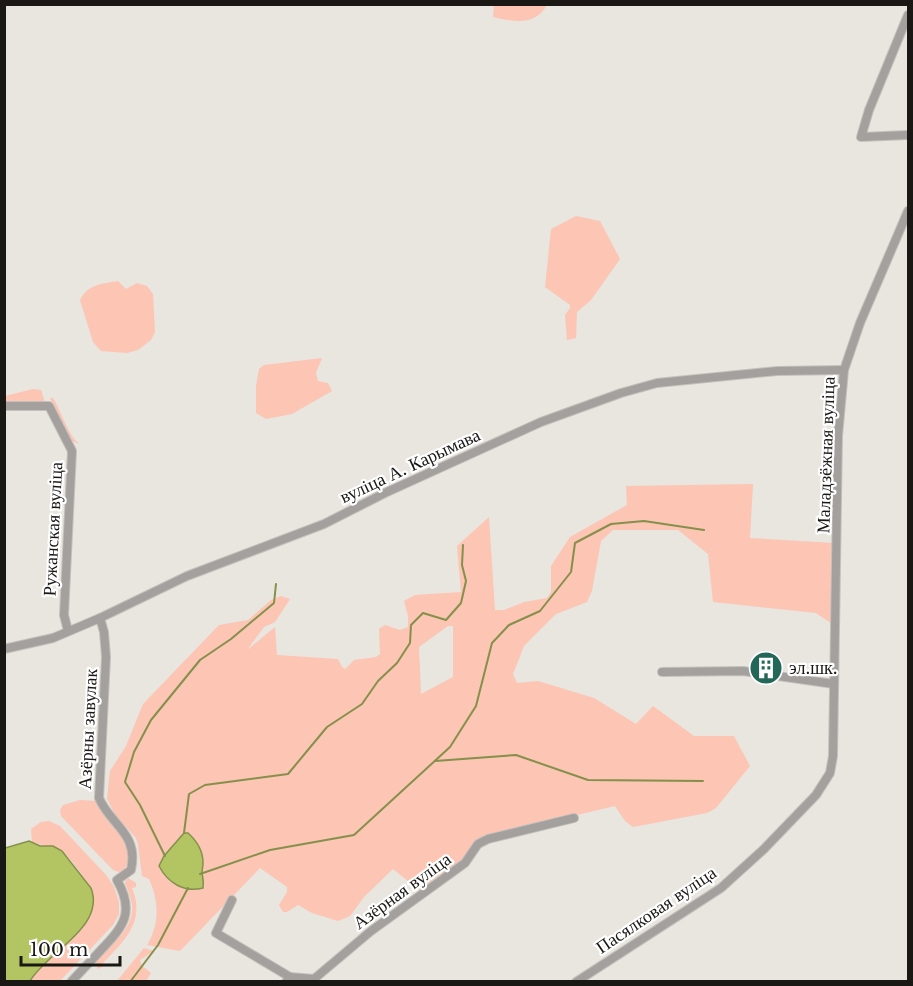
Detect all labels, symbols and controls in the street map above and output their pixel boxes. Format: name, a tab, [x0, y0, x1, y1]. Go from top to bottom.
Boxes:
street label: Маладзёжная вуліца	[812, 376, 840, 534]
street label: вуліца А. Карымава	[336, 424, 484, 508]
street label: Ружанская вуліца	[38, 461, 68, 597]
building icon: эл.шк.	[748, 650, 784, 686]
place label: эл.шк.	[789, 657, 838, 679]
street label: Азёрны завулак	[74, 668, 102, 790]
street label: Азёрная вуліца	[349, 848, 455, 934]
street label: Пасялковая вуліца	[592, 862, 720, 958]
scale bar	[21, 929, 120, 967]
text: 100 m	[30, 939, 88, 961]

